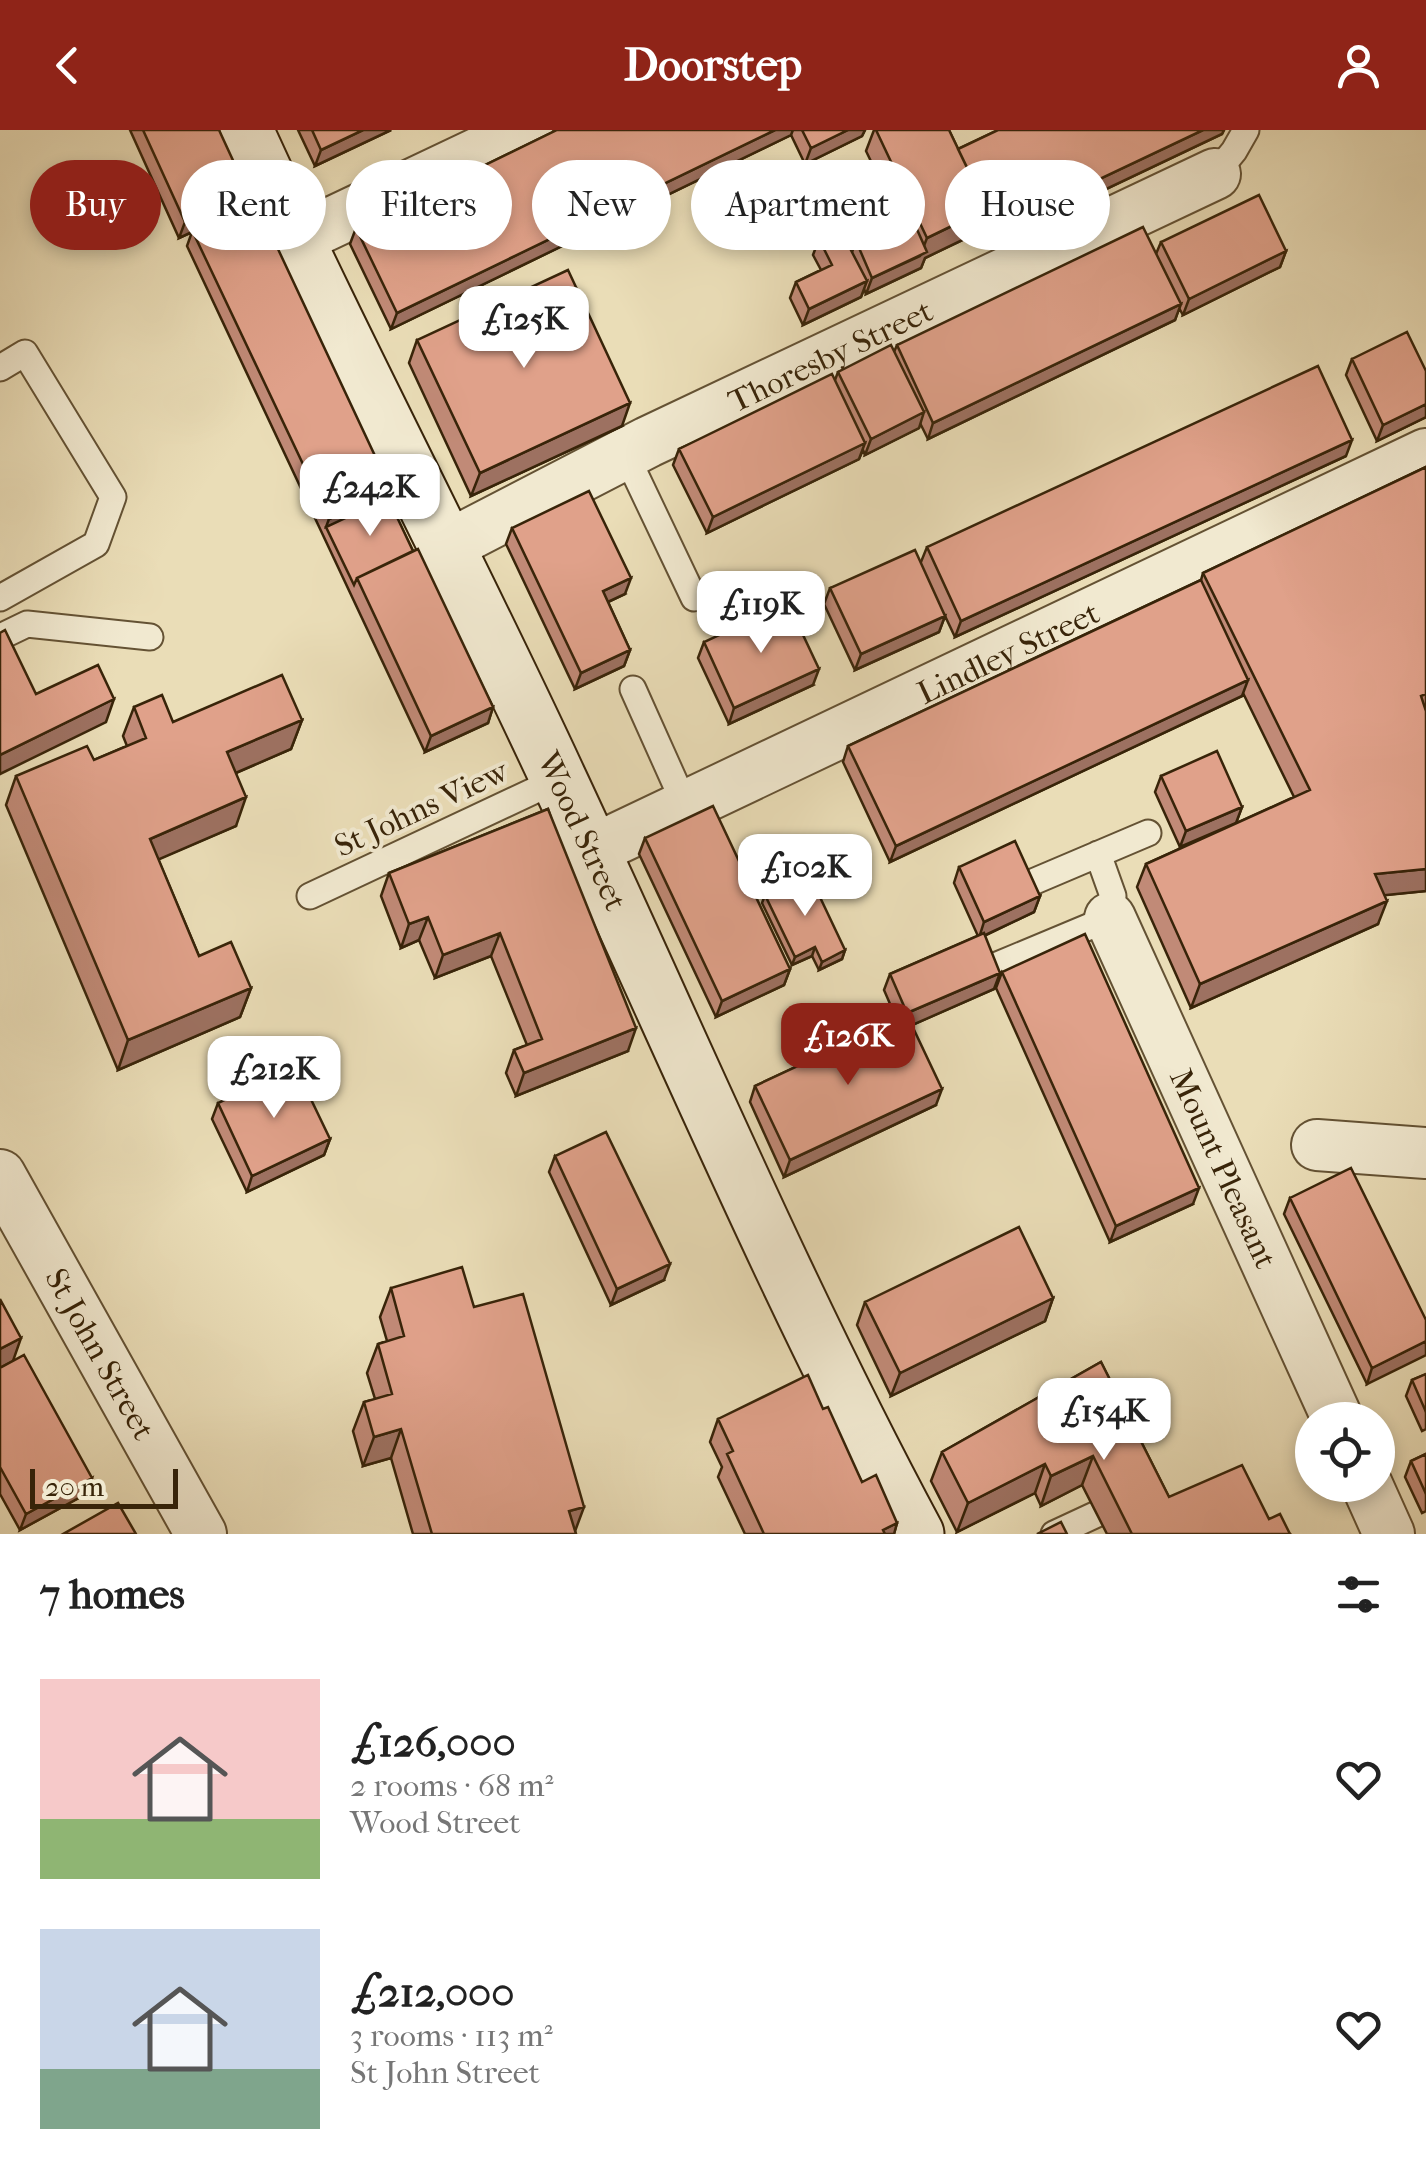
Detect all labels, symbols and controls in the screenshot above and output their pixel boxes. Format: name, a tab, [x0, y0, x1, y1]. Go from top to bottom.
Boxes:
icon: back	[40, 38, 95, 93]
icon: person	[1331, 38, 1386, 93]
text: Doorstep	[624, 39, 802, 92]
chip: Buy	[30, 160, 161, 250]
chip: Rent	[181, 160, 326, 250]
chip: Filters	[346, 160, 512, 250]
chip: New	[532, 160, 671, 250]
chip: Apartment	[691, 160, 925, 250]
chip: House	[945, 160, 1110, 250]
pin: £125K	[454, 286, 594, 371]
street label: Thoresby Street	[723, 292, 939, 420]
text: £125K	[481, 300, 567, 337]
pin: £242K	[300, 454, 440, 539]
text: £242K	[322, 468, 418, 505]
pin: £119K	[691, 571, 831, 656]
text: £119K	[719, 585, 803, 622]
street label: Lindley Street	[912, 594, 1106, 712]
street label: Wood Street	[529, 745, 635, 917]
street label: St Johns View	[329, 752, 515, 865]
pin: £102K	[735, 834, 875, 919]
text: £102K	[760, 848, 850, 885]
pin: £126K	[778, 1003, 918, 1088]
text: £126K	[803, 1017, 893, 1054]
pin: £212K	[204, 1036, 344, 1121]
text: £212K	[230, 1050, 318, 1087]
street label: Mount Pleasant	[1162, 1063, 1285, 1274]
street label: St John Street	[37, 1262, 163, 1447]
pin: £154K	[1034, 1378, 1174, 1463]
text: £154K	[1060, 1392, 1148, 1429]
map controls	[1295, 1402, 1395, 1502]
button: locate	[1295, 1402, 1395, 1502]
scale bar	[30, 1464, 178, 1508]
text: 20 m	[45, 1470, 104, 1503]
icon: filters	[1331, 1567, 1386, 1622]
text: 7 homes	[40, 1570, 185, 1619]
text: £126,000	[350, 1718, 516, 1767]
icon: home	[120, 1719, 240, 1839]
icon: heart	[1331, 1752, 1386, 1807]
text: 2 rooms · 68 m²	[350, 1767, 554, 1804]
text: Wood Street	[350, 1804, 520, 1841]
text: £212,000	[350, 1968, 514, 2017]
icon: home	[120, 1969, 240, 2089]
icon: heart	[1331, 2002, 1386, 2057]
text: 3 rooms · 113 m²	[350, 2017, 553, 2054]
text: St John Street	[350, 2054, 540, 2091]

